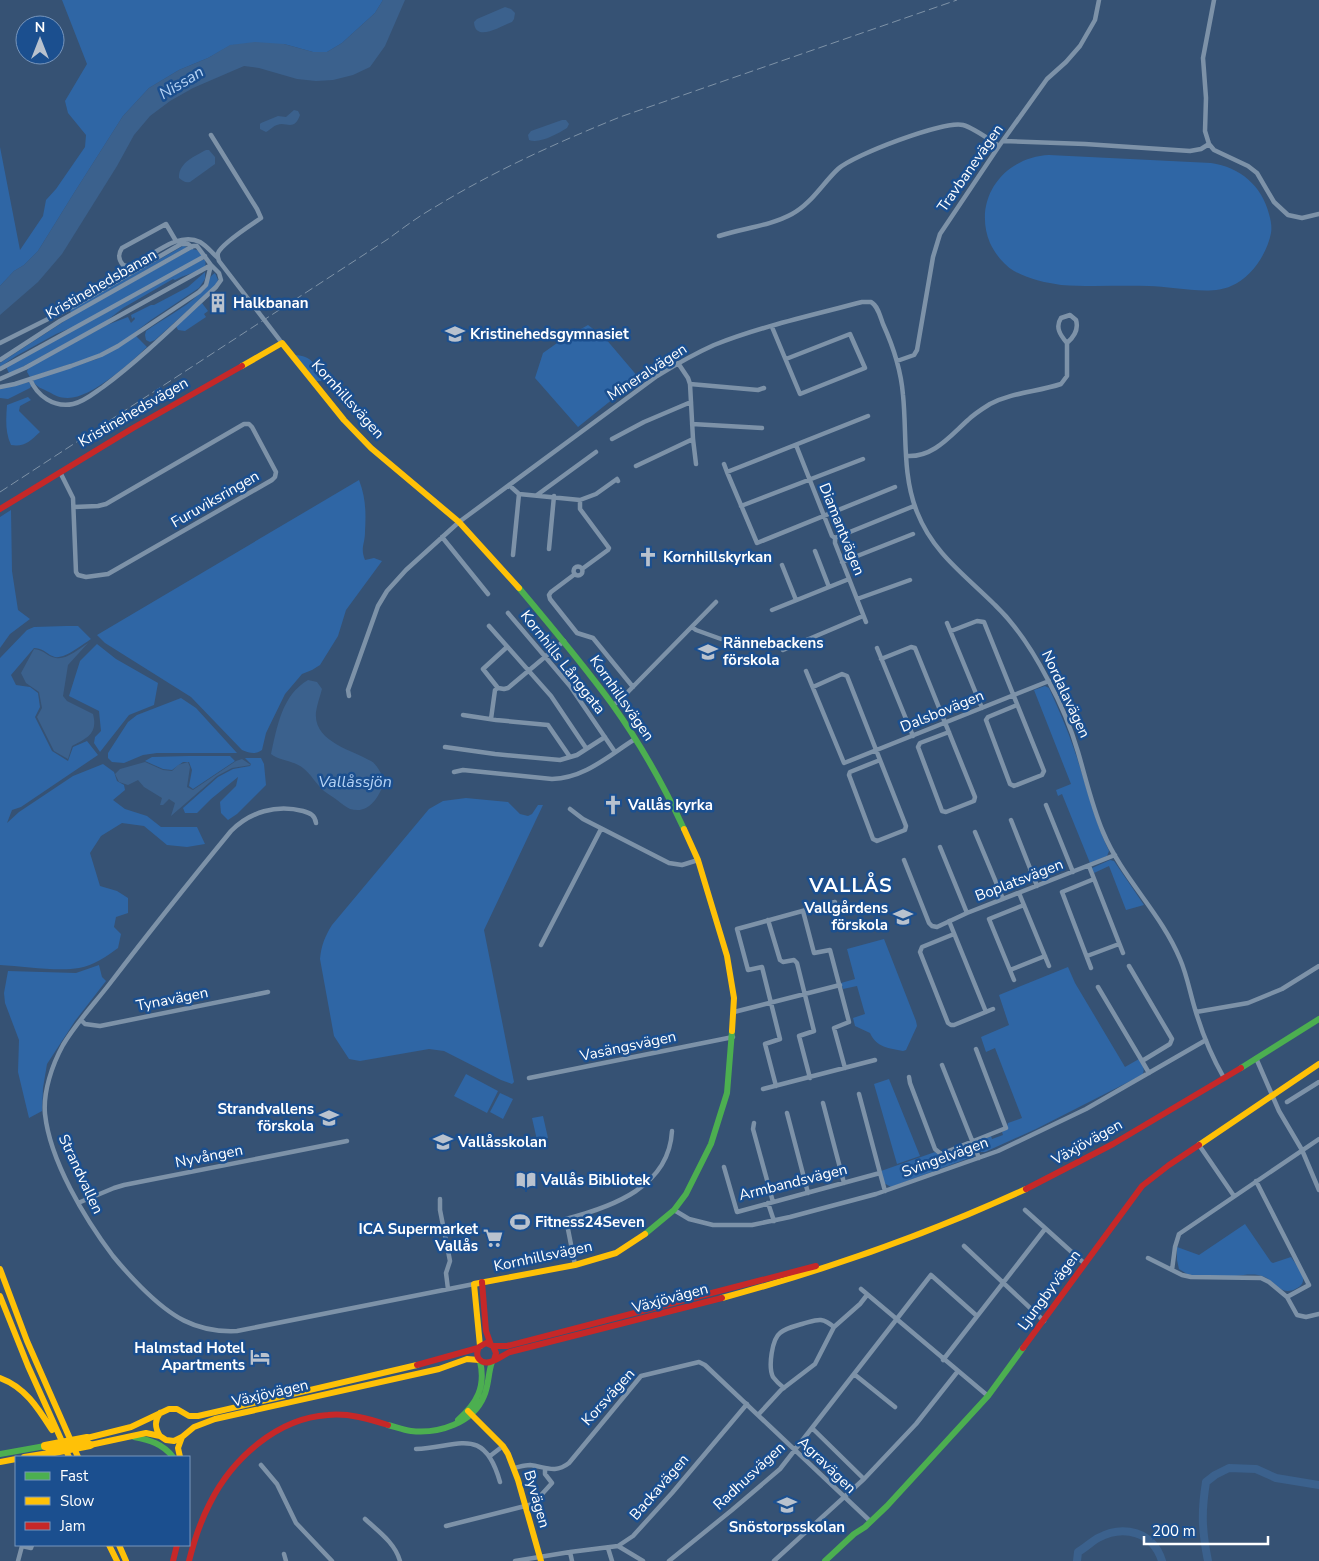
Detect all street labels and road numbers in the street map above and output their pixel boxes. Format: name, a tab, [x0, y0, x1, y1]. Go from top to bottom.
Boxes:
street label: Travbanevägen	[932, 120, 1008, 216]
street label: Kristinehedsbanan	[42, 244, 160, 324]
street label: Mineralvägen	[603, 339, 691, 405]
street label: Kornhillsvägen	[307, 355, 389, 443]
street label: Kristinehedsvägen	[74, 372, 192, 452]
street label: Furuviksringen	[167, 466, 263, 532]
street label: Diamantvägen	[814, 480, 870, 578]
street label: Kornhills Långgata	[516, 606, 610, 718]
street label: Nordalavägen	[1037, 647, 1095, 741]
street label: Kornhillsvägen	[585, 651, 659, 745]
street label: Dalsbovägen	[897, 685, 987, 737]
street label: Boplatsvägen	[972, 854, 1066, 906]
street label: Tynavägen	[134, 982, 210, 1016]
street label: Vasängsvägen	[577, 1026, 678, 1066]
street label: Växjövägen	[1047, 1114, 1126, 1170]
street label: Strandvallen	[54, 1131, 108, 1217]
street label: Svingelvägen	[899, 1132, 991, 1182]
street label: Nyvången	[174, 1140, 244, 1172]
street label: Armbandsvägen	[737, 1159, 849, 1205]
street label: Kornhillsvägen	[492, 1236, 594, 1276]
street label: Ljungbyvägen	[1013, 1246, 1085, 1334]
street label: Växjövägen	[629, 1278, 710, 1318]
street label: Korsvägen	[577, 1364, 639, 1430]
street label: Växjövägen	[229, 1374, 310, 1412]
street label: Agravägen	[794, 1432, 860, 1498]
street label: Radhusvägen	[709, 1437, 789, 1515]
street label: Backavägen	[625, 1450, 693, 1524]
street label: Byvägen	[519, 1468, 555, 1530]

